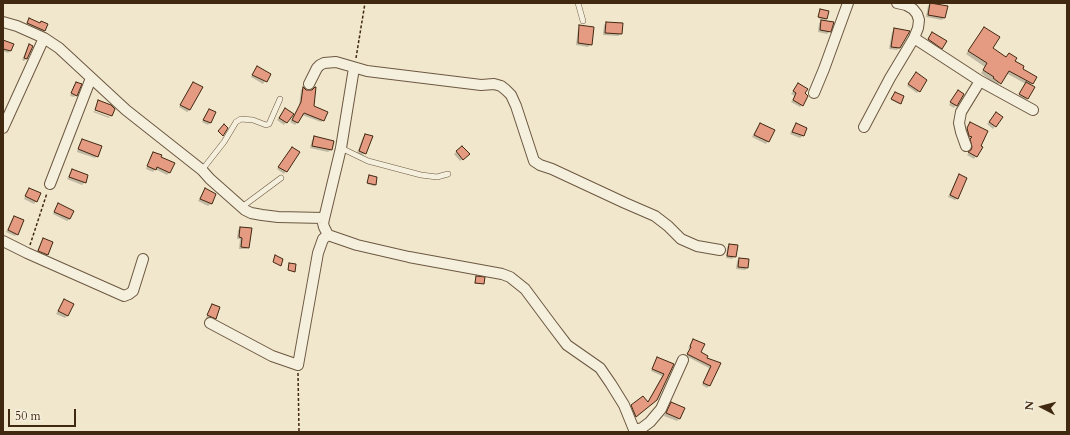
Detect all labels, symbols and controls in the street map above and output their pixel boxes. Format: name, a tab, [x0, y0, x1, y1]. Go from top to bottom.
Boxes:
north arrow	[1022, 387, 1062, 427]
text: N	[1022, 400, 1038, 411]
scale bar	[10, 401, 78, 427]
text: 50 m	[15, 408, 41, 424]

